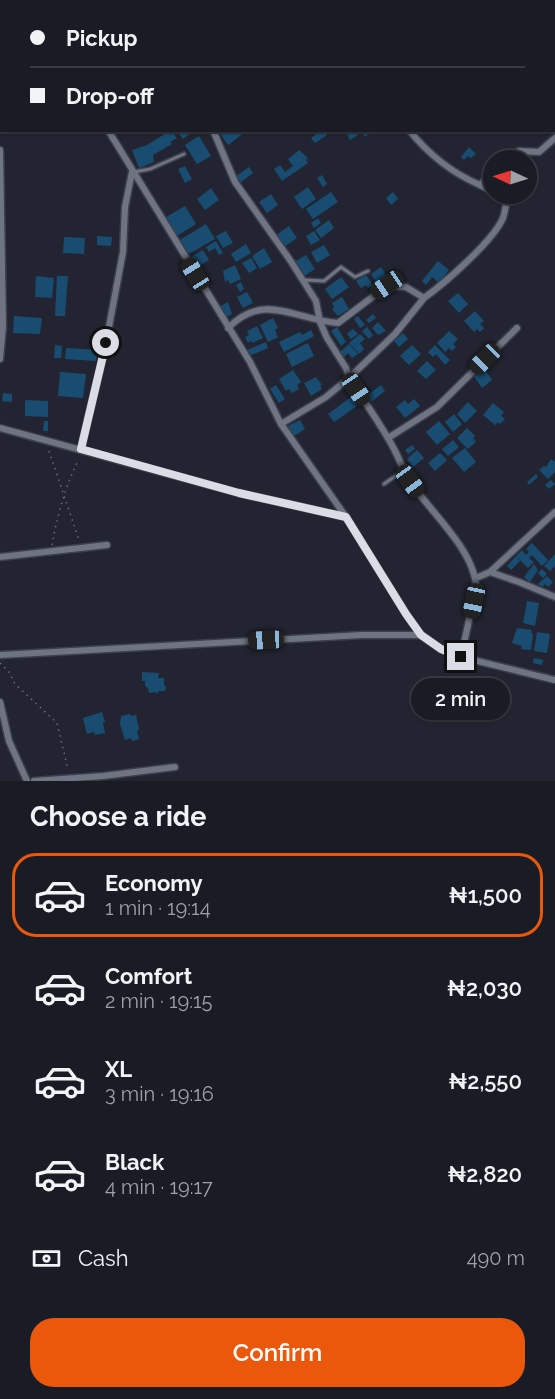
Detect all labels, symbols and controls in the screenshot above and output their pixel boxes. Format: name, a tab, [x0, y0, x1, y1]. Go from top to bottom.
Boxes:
text: Pickup	[66, 25, 138, 51]
text: Drop-off	[66, 83, 154, 109]
north arrow	[483, 150, 537, 204]
map controls	[483, 150, 537, 204]
car	[178, 254, 212, 294]
car	[367, 267, 407, 303]
route start	[92, 329, 119, 356]
car	[466, 340, 504, 378]
car	[338, 369, 374, 409]
car	[392, 461, 428, 501]
car	[461, 582, 487, 620]
car	[248, 630, 284, 650]
route end	[447, 643, 474, 670]
callout: 2 min	[412, 678, 510, 720]
text: 2 min	[435, 687, 486, 711]
text: Choose a ride	[30, 801, 206, 832]
icon: car	[33, 868, 87, 922]
text: Economy	[105, 870, 203, 896]
text: ₦1,500	[449, 882, 522, 908]
text: 1 min · 19:14	[105, 896, 211, 920]
icon: car	[33, 961, 87, 1015]
text: Comfort	[105, 963, 192, 989]
text: ₦2,030	[447, 975, 522, 1001]
text: 2 min · 19:15	[105, 989, 212, 1013]
icon: car	[33, 1054, 87, 1108]
text: XL	[105, 1056, 132, 1082]
text: ₦2,550	[448, 1068, 522, 1094]
text: 3 min · 19:16	[105, 1082, 214, 1106]
icon: car	[33, 1147, 87, 1201]
text: Black	[105, 1149, 164, 1175]
text: ₦2,820	[447, 1161, 522, 1187]
text: 4 min · 19:17	[105, 1175, 213, 1199]
icon: cash	[30, 1242, 63, 1275]
text: Cash	[78, 1245, 129, 1271]
text: 490 m	[467, 1246, 525, 1270]
button: Confirm	[30, 1318, 525, 1387]

